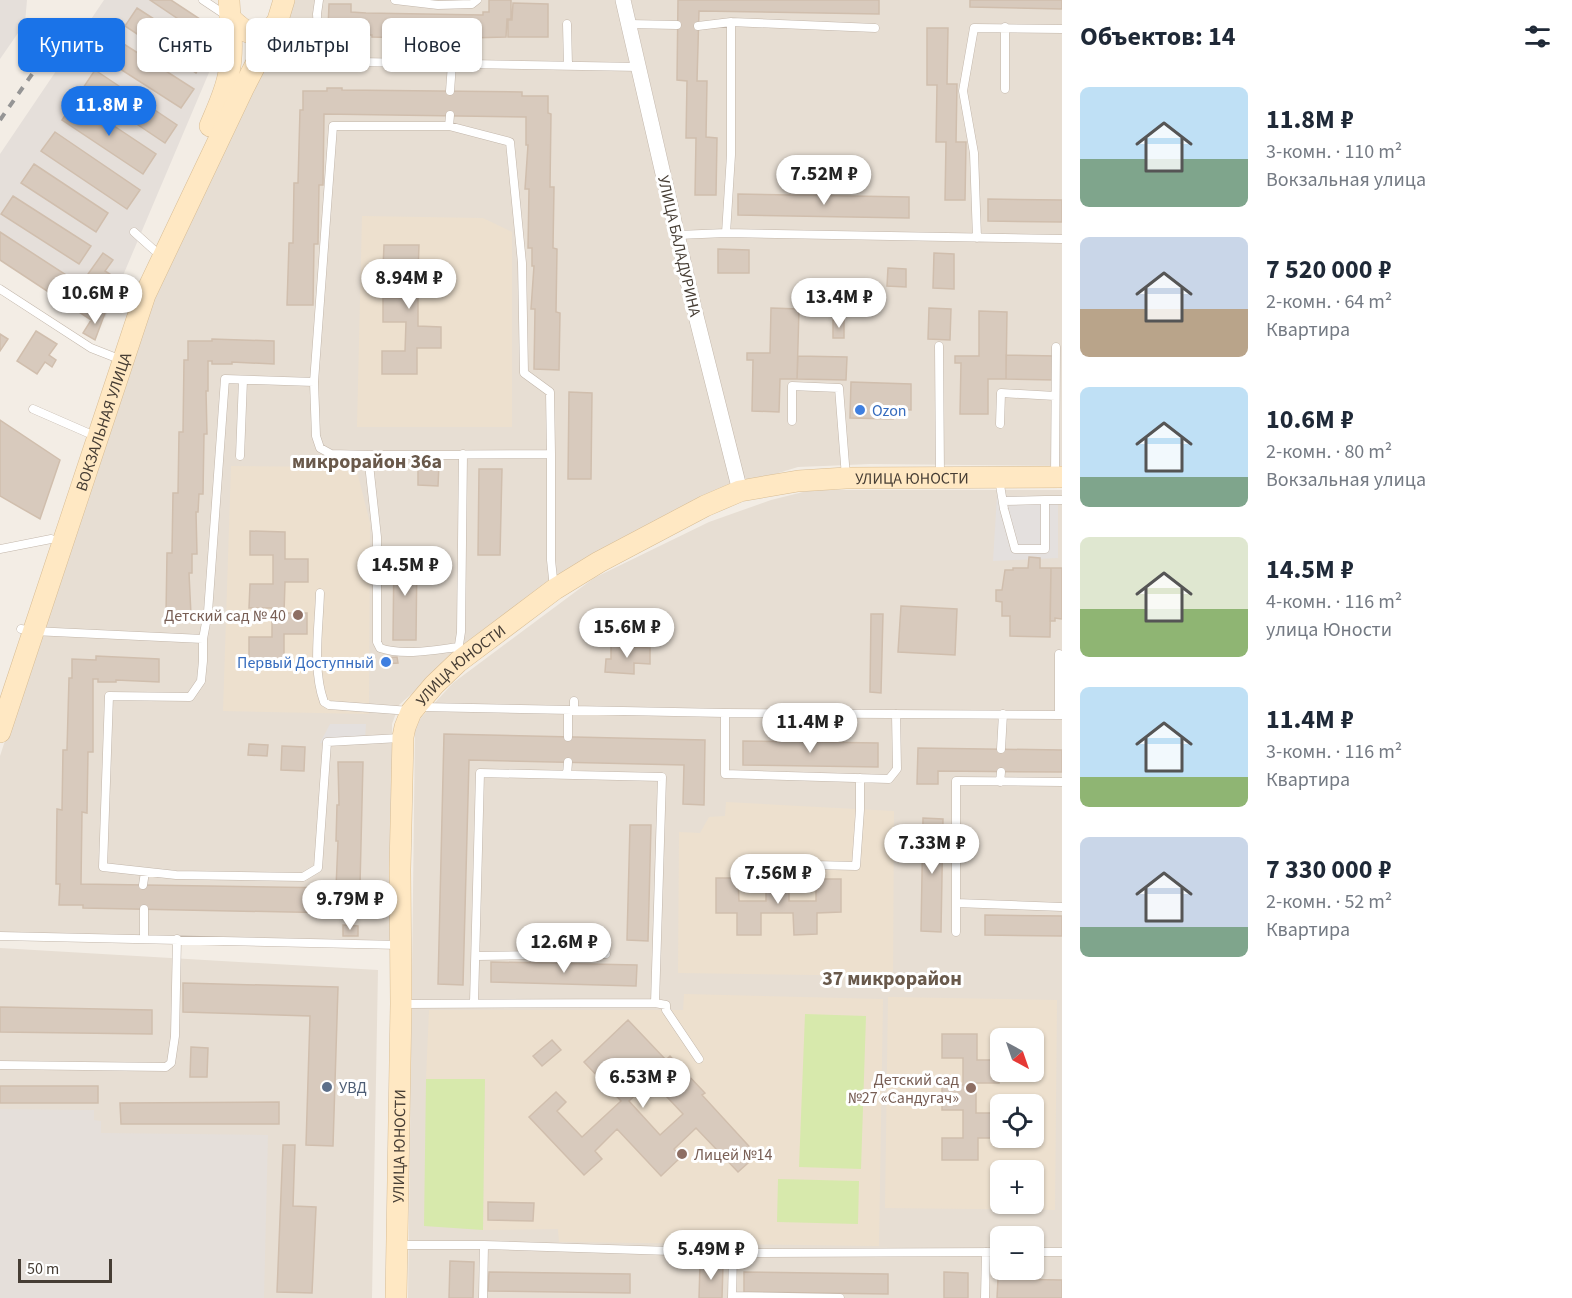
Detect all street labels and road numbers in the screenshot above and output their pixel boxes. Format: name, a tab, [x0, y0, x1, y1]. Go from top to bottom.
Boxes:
street label: УЛИЦА БАЛАДУРИНА	[652, 174, 706, 319]
street label: ВОКЗАЛЬНАЯ УЛИЦА	[71, 349, 137, 494]
street label: УЛИЦА ЮНОСТИ	[855, 467, 969, 490]
street label: УЛИЦА ЮНОСТИ	[411, 620, 510, 711]
street label: УЛИЦА ЮНОСТИ	[388, 1089, 412, 1203]

